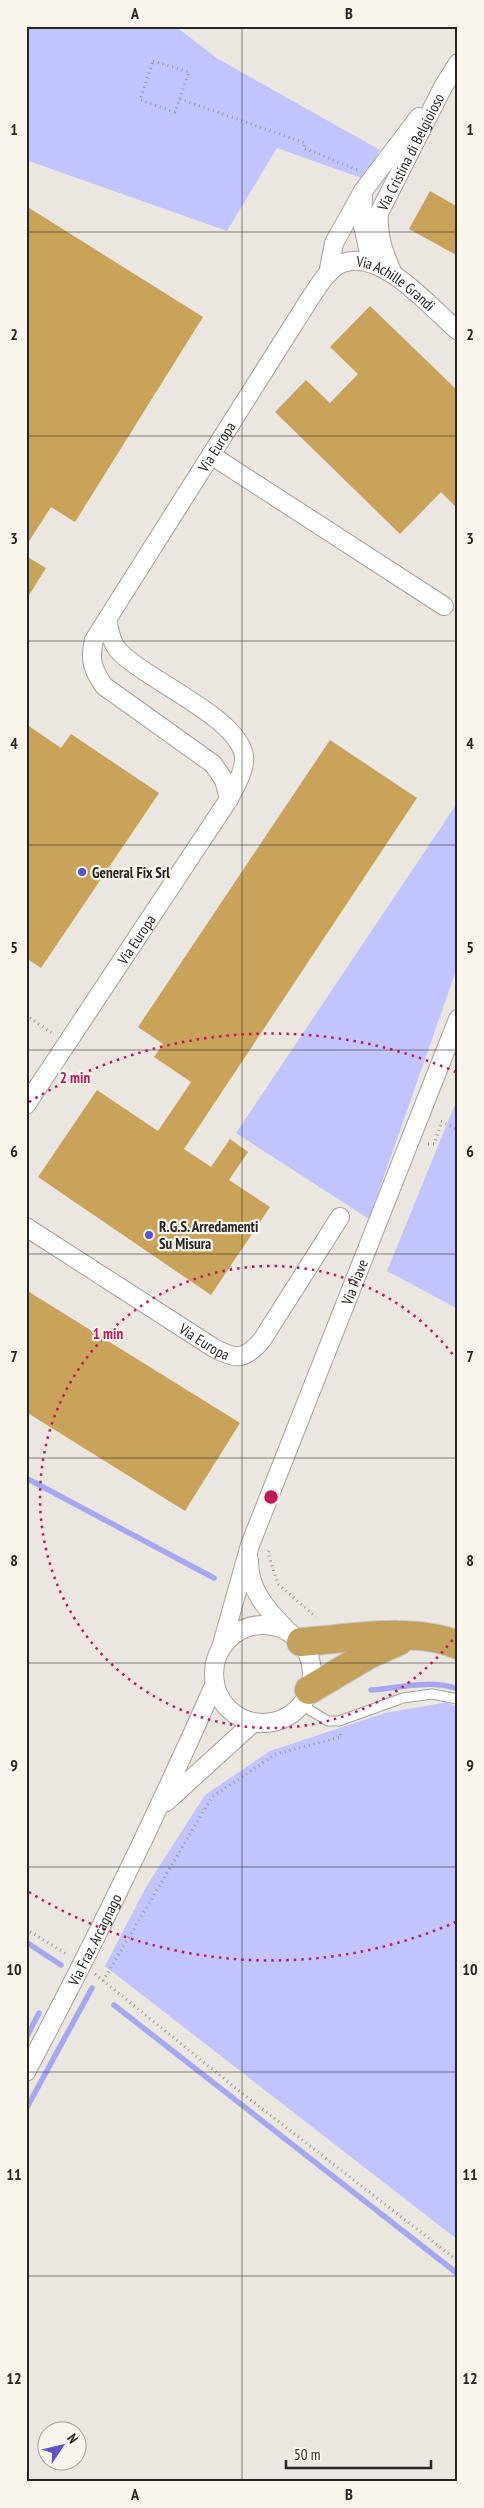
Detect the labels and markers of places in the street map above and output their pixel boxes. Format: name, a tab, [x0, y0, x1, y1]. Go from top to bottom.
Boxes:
place label: General Fix Srl	[92, 863, 170, 882]
marker: General Fix Srl	[76, 866, 88, 878]
place label: R.G.S. Arredamenti Su Misura	[159, 1217, 258, 1253]
marker: R.G.S. Arredamenti Su Misura	[143, 1229, 155, 1241]
centre of rings	[262, 1488, 280, 1506]

